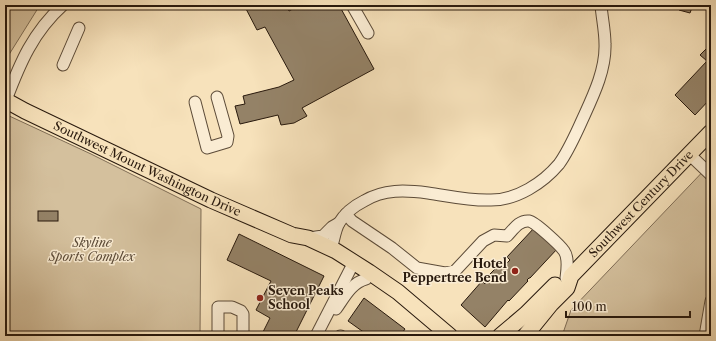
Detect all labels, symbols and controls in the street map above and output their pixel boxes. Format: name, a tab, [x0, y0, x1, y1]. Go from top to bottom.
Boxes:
street label: Southwest Mount Washington Drive	[51, 118, 244, 219]
street label: Southwest Century Drive	[585, 147, 696, 260]
park label: Skyline Sports Complex	[48, 235, 136, 264]
place label: Hotel Peppertree Bend	[403, 256, 507, 285]
marker: Hotel Peppertree Bend	[510, 266, 520, 276]
place label: Seven Peaks School	[268, 283, 344, 312]
marker: Seven Peaks School	[255, 293, 265, 303]
scale bar	[566, 293, 690, 319]
text: 100 m	[572, 299, 607, 314]

